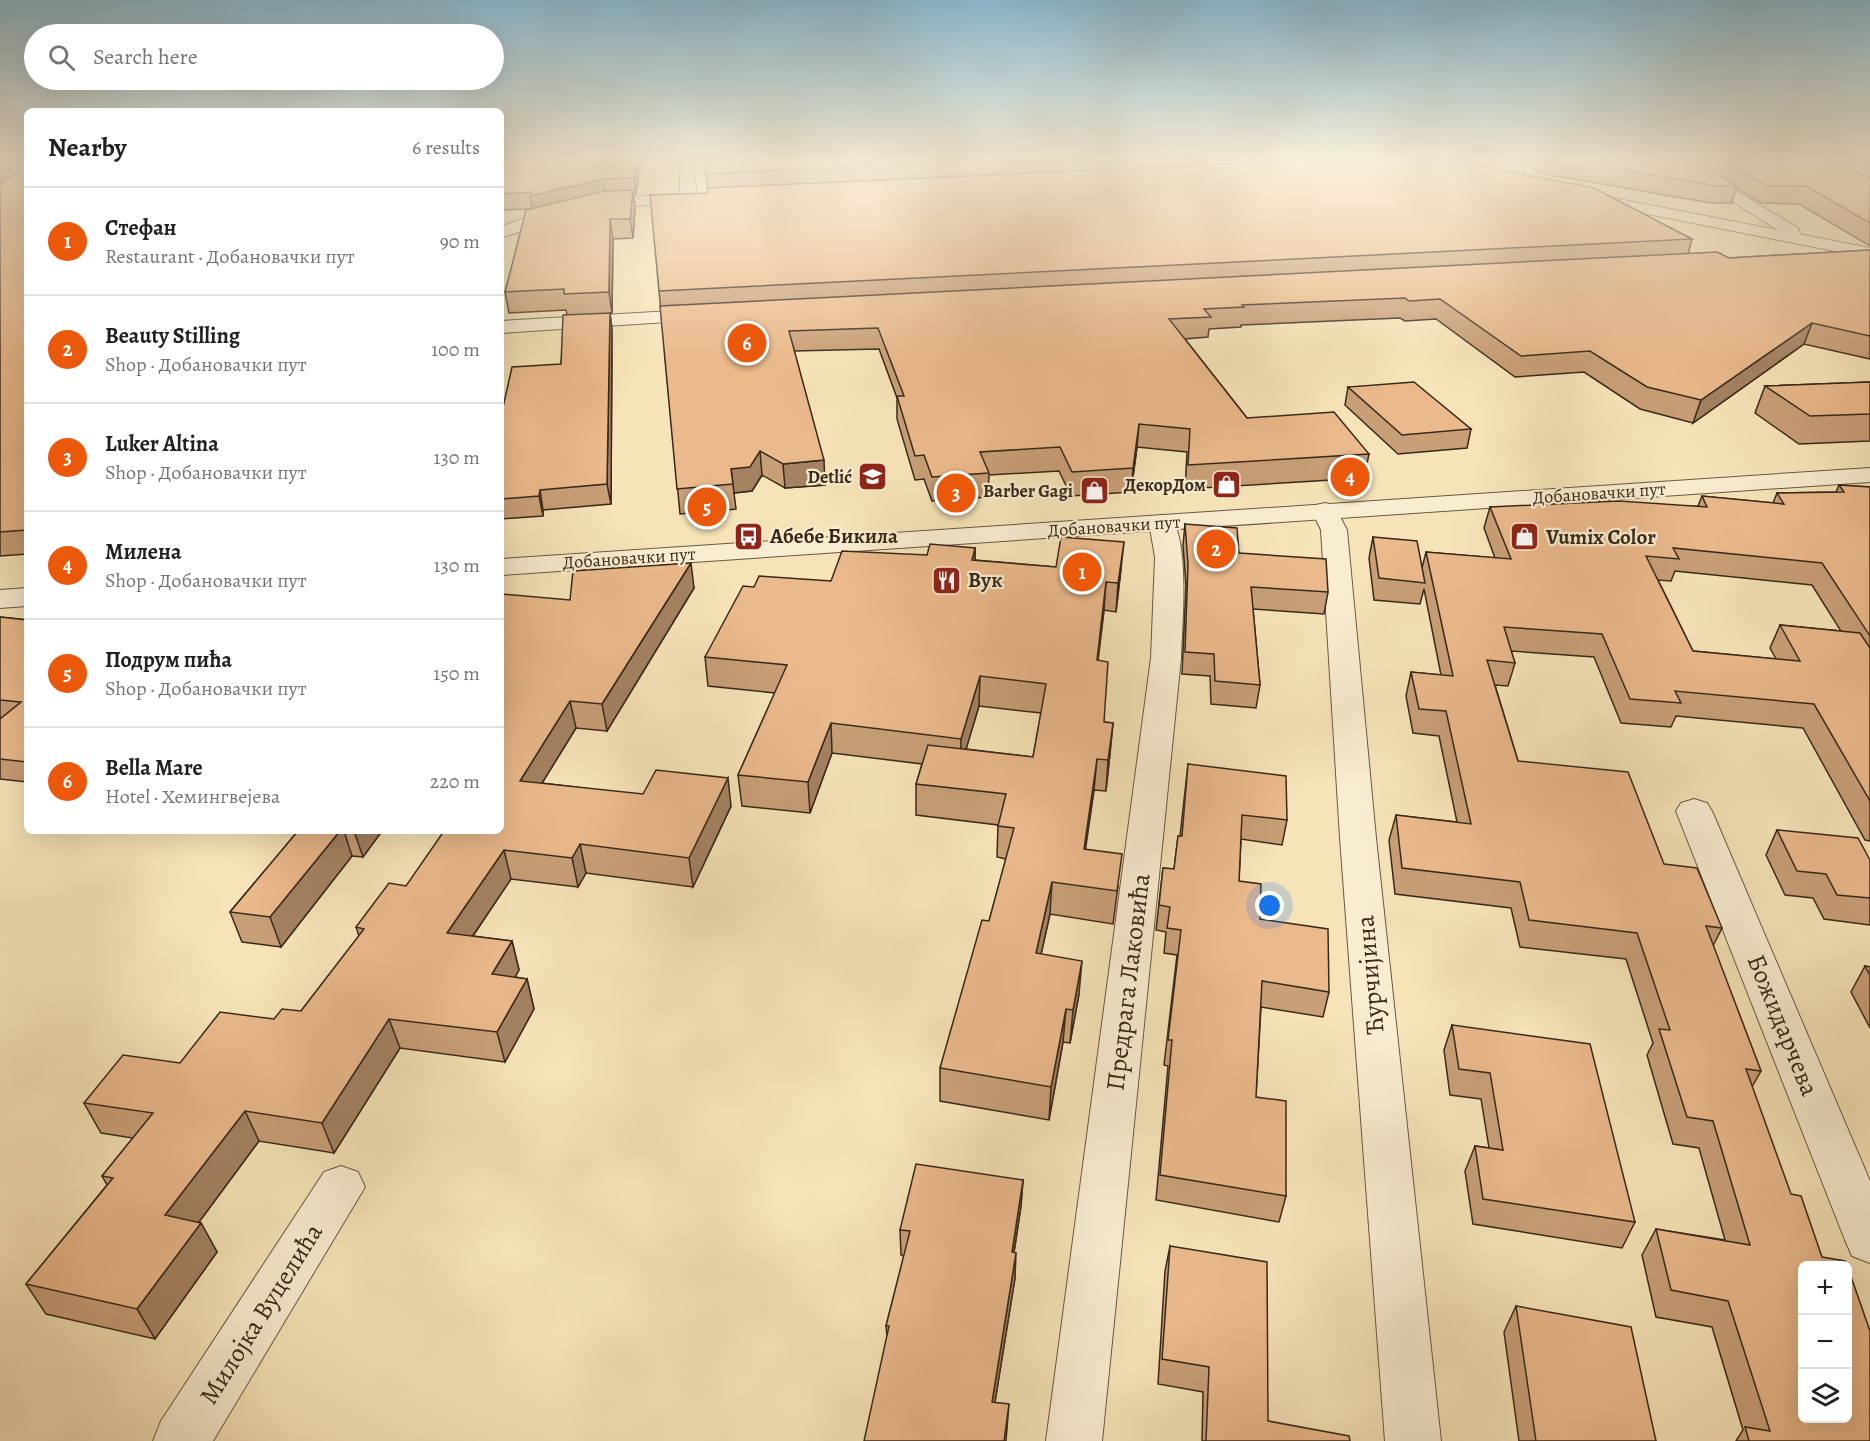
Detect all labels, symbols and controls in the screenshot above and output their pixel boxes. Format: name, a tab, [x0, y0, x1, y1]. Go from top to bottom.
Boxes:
search box	[24, 24, 504, 90]
icon: search	[45, 41, 78, 74]
text: Search here	[93, 42, 198, 72]
text: Nearby	[48, 130, 127, 165]
text: 6 results	[412, 134, 480, 161]
text: Стефан	[105, 213, 177, 243]
text: 1	[64, 228, 71, 255]
text: 90 m	[440, 228, 480, 255]
text: Restaurant · Добановачки пут	[105, 243, 355, 270]
pin: 6	[728, 320, 766, 366]
text: Beauty Stilling	[105, 321, 240, 351]
text: 2	[63, 336, 72, 363]
text: 100 m	[431, 336, 480, 363]
text: Shop · Добановачки пут	[105, 351, 307, 378]
text: Luker Altina	[105, 429, 219, 459]
text: 3	[63, 444, 72, 471]
text: 130 m	[434, 444, 480, 471]
pin: 4	[1330, 454, 1370, 500]
text: Shop · Добановачки пут	[105, 459, 307, 486]
school or university icon: Detlić	[857, 461, 889, 493]
place label: Detlić	[808, 465, 852, 489]
shop icon: ДекорДом	[1211, 469, 1243, 501]
pin: 3	[936, 470, 976, 516]
place label: ДекорДом	[1124, 473, 1206, 497]
shop icon: Barber Gagi	[1078, 475, 1110, 507]
street label: Добановачки пут	[1532, 476, 1666, 510]
place label: Barber Gagi	[983, 479, 1073, 503]
pin: 5	[688, 484, 726, 530]
street label: Добановачки пут	[1047, 509, 1181, 543]
bus stop icon: Абебе Бикила	[733, 520, 765, 552]
shop icon: Vumix Color	[1509, 521, 1541, 553]
place label: Абебе Бикила	[769, 522, 898, 550]
place label: Vumix Color	[1545, 523, 1656, 551]
pin: 2	[1196, 526, 1236, 572]
text: Милена	[105, 537, 181, 567]
street label: Добановачки пут	[562, 541, 696, 575]
pin: 1	[1062, 550, 1102, 594]
text: 4	[63, 552, 72, 579]
text: 130 m	[434, 552, 480, 579]
restaurant icon: Вук	[931, 564, 963, 596]
place label: Вук	[968, 566, 1002, 594]
text: Shop · Добановачки пут	[105, 567, 307, 594]
text: Подрум пића	[105, 645, 232, 675]
text: 5	[63, 660, 72, 687]
text: 150 m	[433, 660, 480, 687]
text: Shop · Добановачки пут	[105, 675, 307, 702]
text: Bella Mare	[105, 753, 203, 783]
text: 6	[63, 768, 72, 795]
text: 220 m	[430, 768, 480, 795]
text: Hotel · Хемингвејева	[105, 783, 280, 810]
street label: Предрага Лаковића	[1097, 871, 1159, 1093]
your location	[1255, 891, 1284, 920]
street label: Ћурчијина	[1347, 914, 1393, 1036]
street label: Божидарчева	[1739, 949, 1827, 1101]
street label: Милојка Вуцелића	[191, 1217, 331, 1411]
map controls	[1798, 1261, 1852, 1423]
button: +	[1798, 1261, 1852, 1315]
button: −	[1798, 1315, 1852, 1369]
button: layers	[1798, 1369, 1852, 1423]

